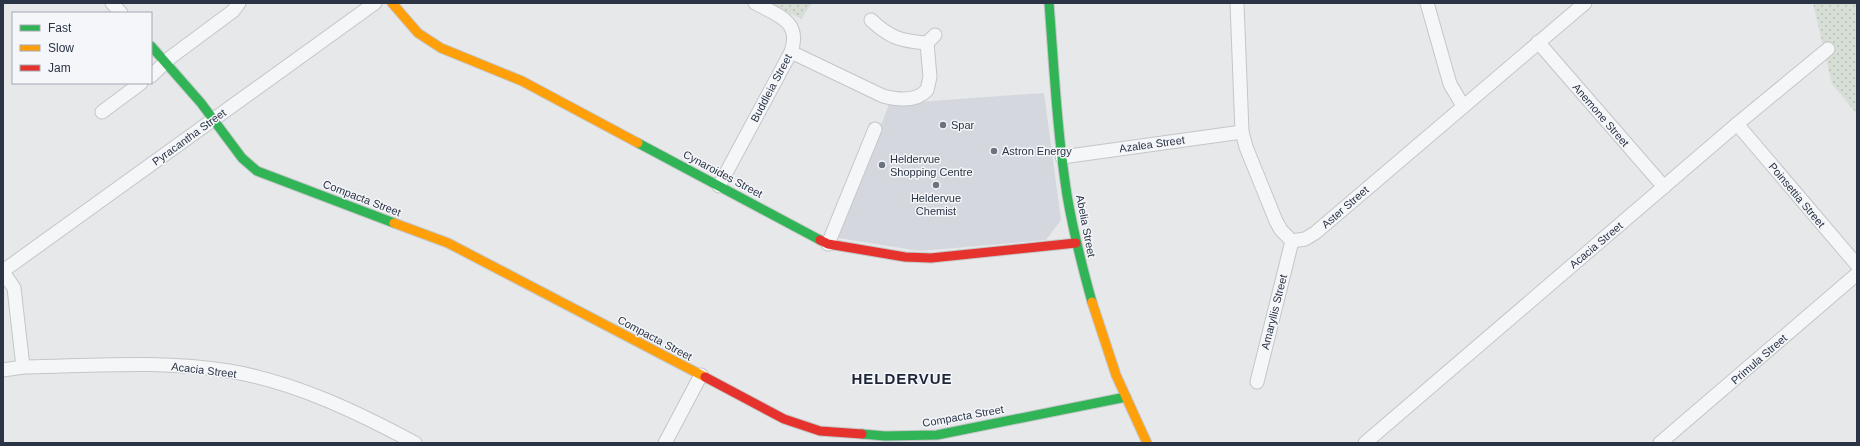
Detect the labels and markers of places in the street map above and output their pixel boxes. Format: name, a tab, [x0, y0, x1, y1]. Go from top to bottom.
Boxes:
place label: Spar	[951, 119, 975, 131]
marker: Spar	[938, 120, 948, 130]
place label: Astron Energy	[1002, 145, 1072, 157]
marker: Astron Energy	[989, 146, 999, 156]
place label: Heldervue Shopping Centre	[890, 153, 973, 178]
marker: Heldervue Shopping Centre	[877, 160, 887, 170]
marker: Heldervue Chemist	[931, 180, 941, 190]
place label: Heldervue Chemist	[911, 192, 961, 217]

